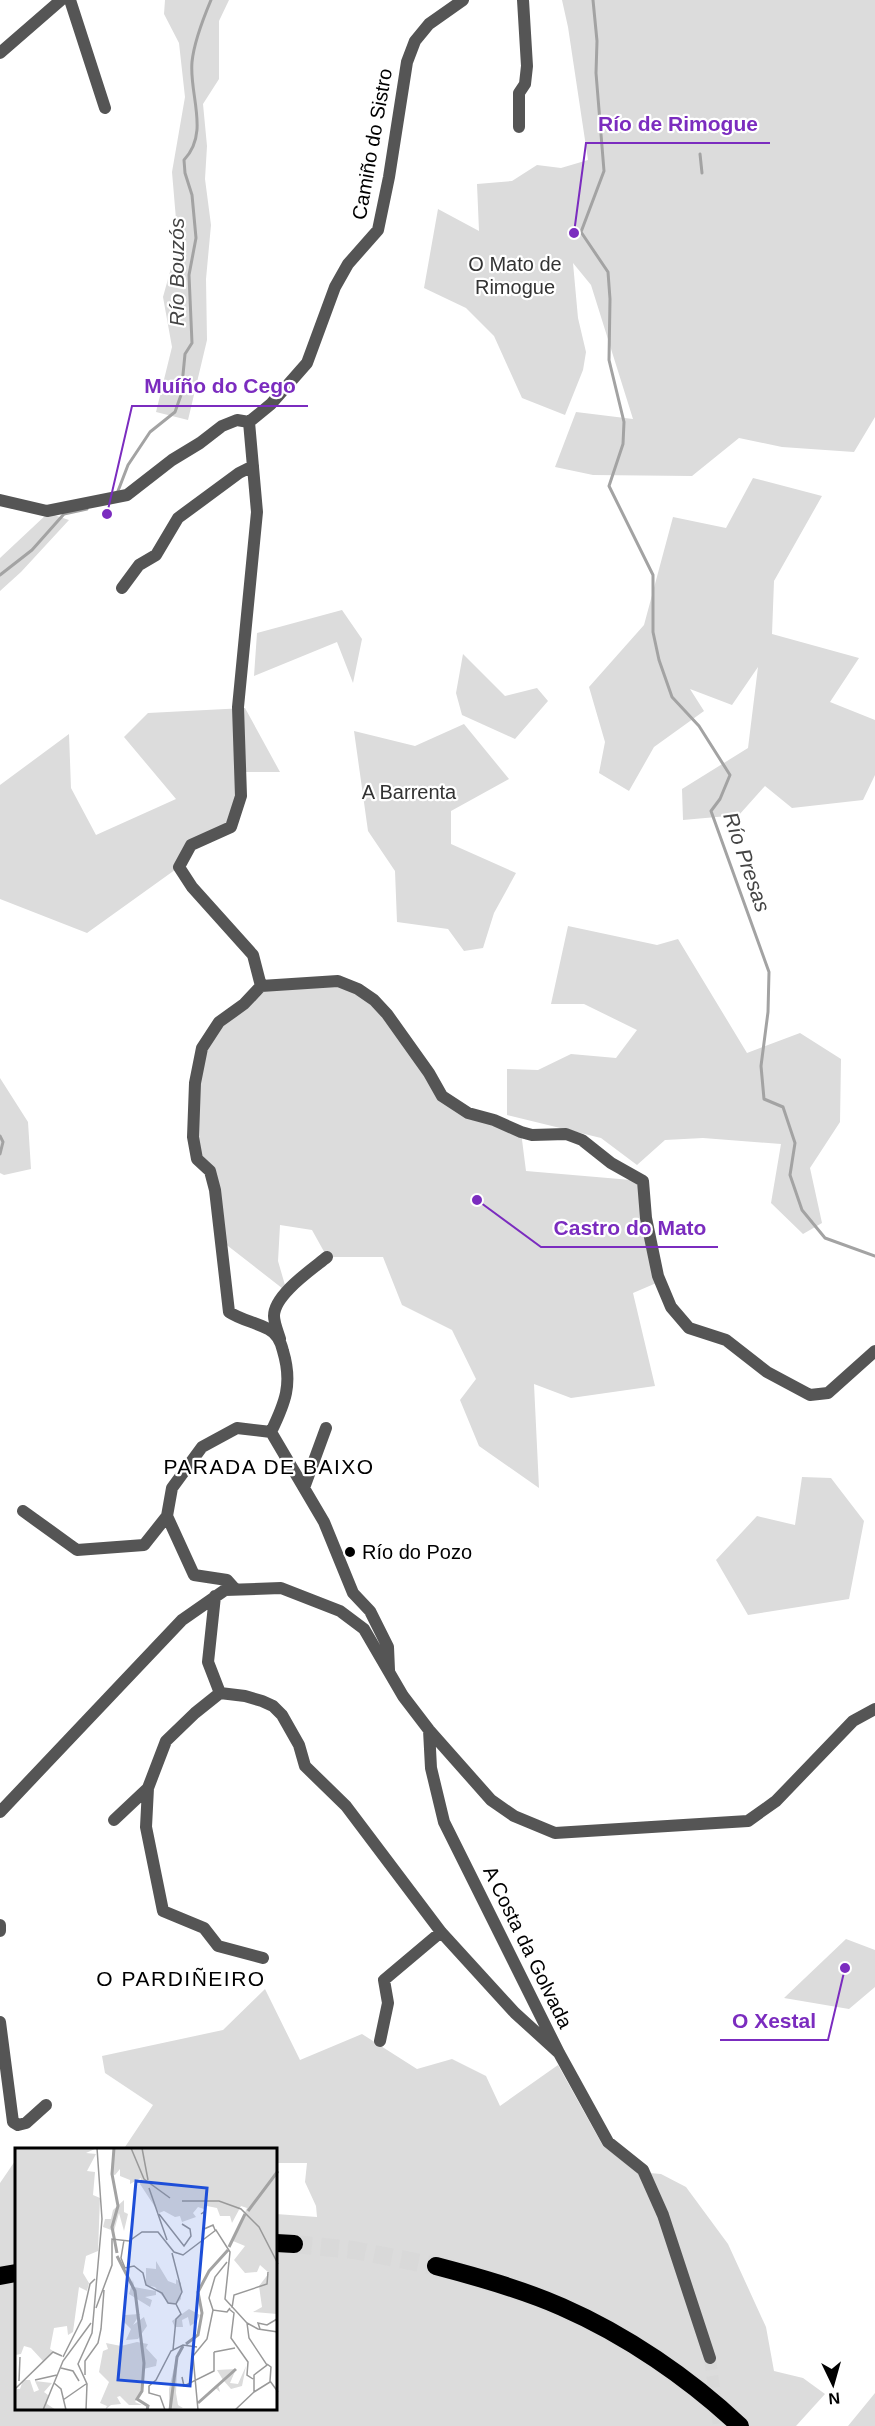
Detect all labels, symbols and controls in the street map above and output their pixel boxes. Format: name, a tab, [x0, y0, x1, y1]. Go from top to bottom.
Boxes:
street label: Camiño do Sistro	[348, 67, 396, 221]
callout: Río de Rimogue	[586, 104, 770, 143]
text: Río de Rimogue	[598, 112, 758, 135]
water label: Río Bouzós	[165, 217, 188, 326]
park label: O Mato de Rimogue	[468, 253, 562, 298]
callout: Muíño do Cego	[132, 367, 308, 406]
text: Muíño do Cego	[144, 374, 296, 397]
park label: A Barrenta	[362, 781, 457, 803]
water label: Río Presas	[719, 809, 775, 915]
callout: Castro do Mato	[541, 1208, 718, 1247]
text: Castro do Mato	[554, 1216, 706, 1239]
district label: PARADA DE BAIXO	[163, 1455, 375, 1478]
place label: Río do Pozo	[362, 1541, 472, 1563]
marker: Río do Pozo	[343, 1545, 357, 1559]
street label: A Costa da Golvada	[479, 1862, 577, 2033]
district label: O PARDIÑEIRO	[96, 1967, 266, 1990]
callout: O Xestal	[720, 2001, 828, 2040]
text: O Xestal	[732, 2009, 816, 2032]
inset map	[15, 2148, 278, 2411]
north arrow	[803, 2354, 863, 2414]
text: N	[828, 2389, 841, 2407]

